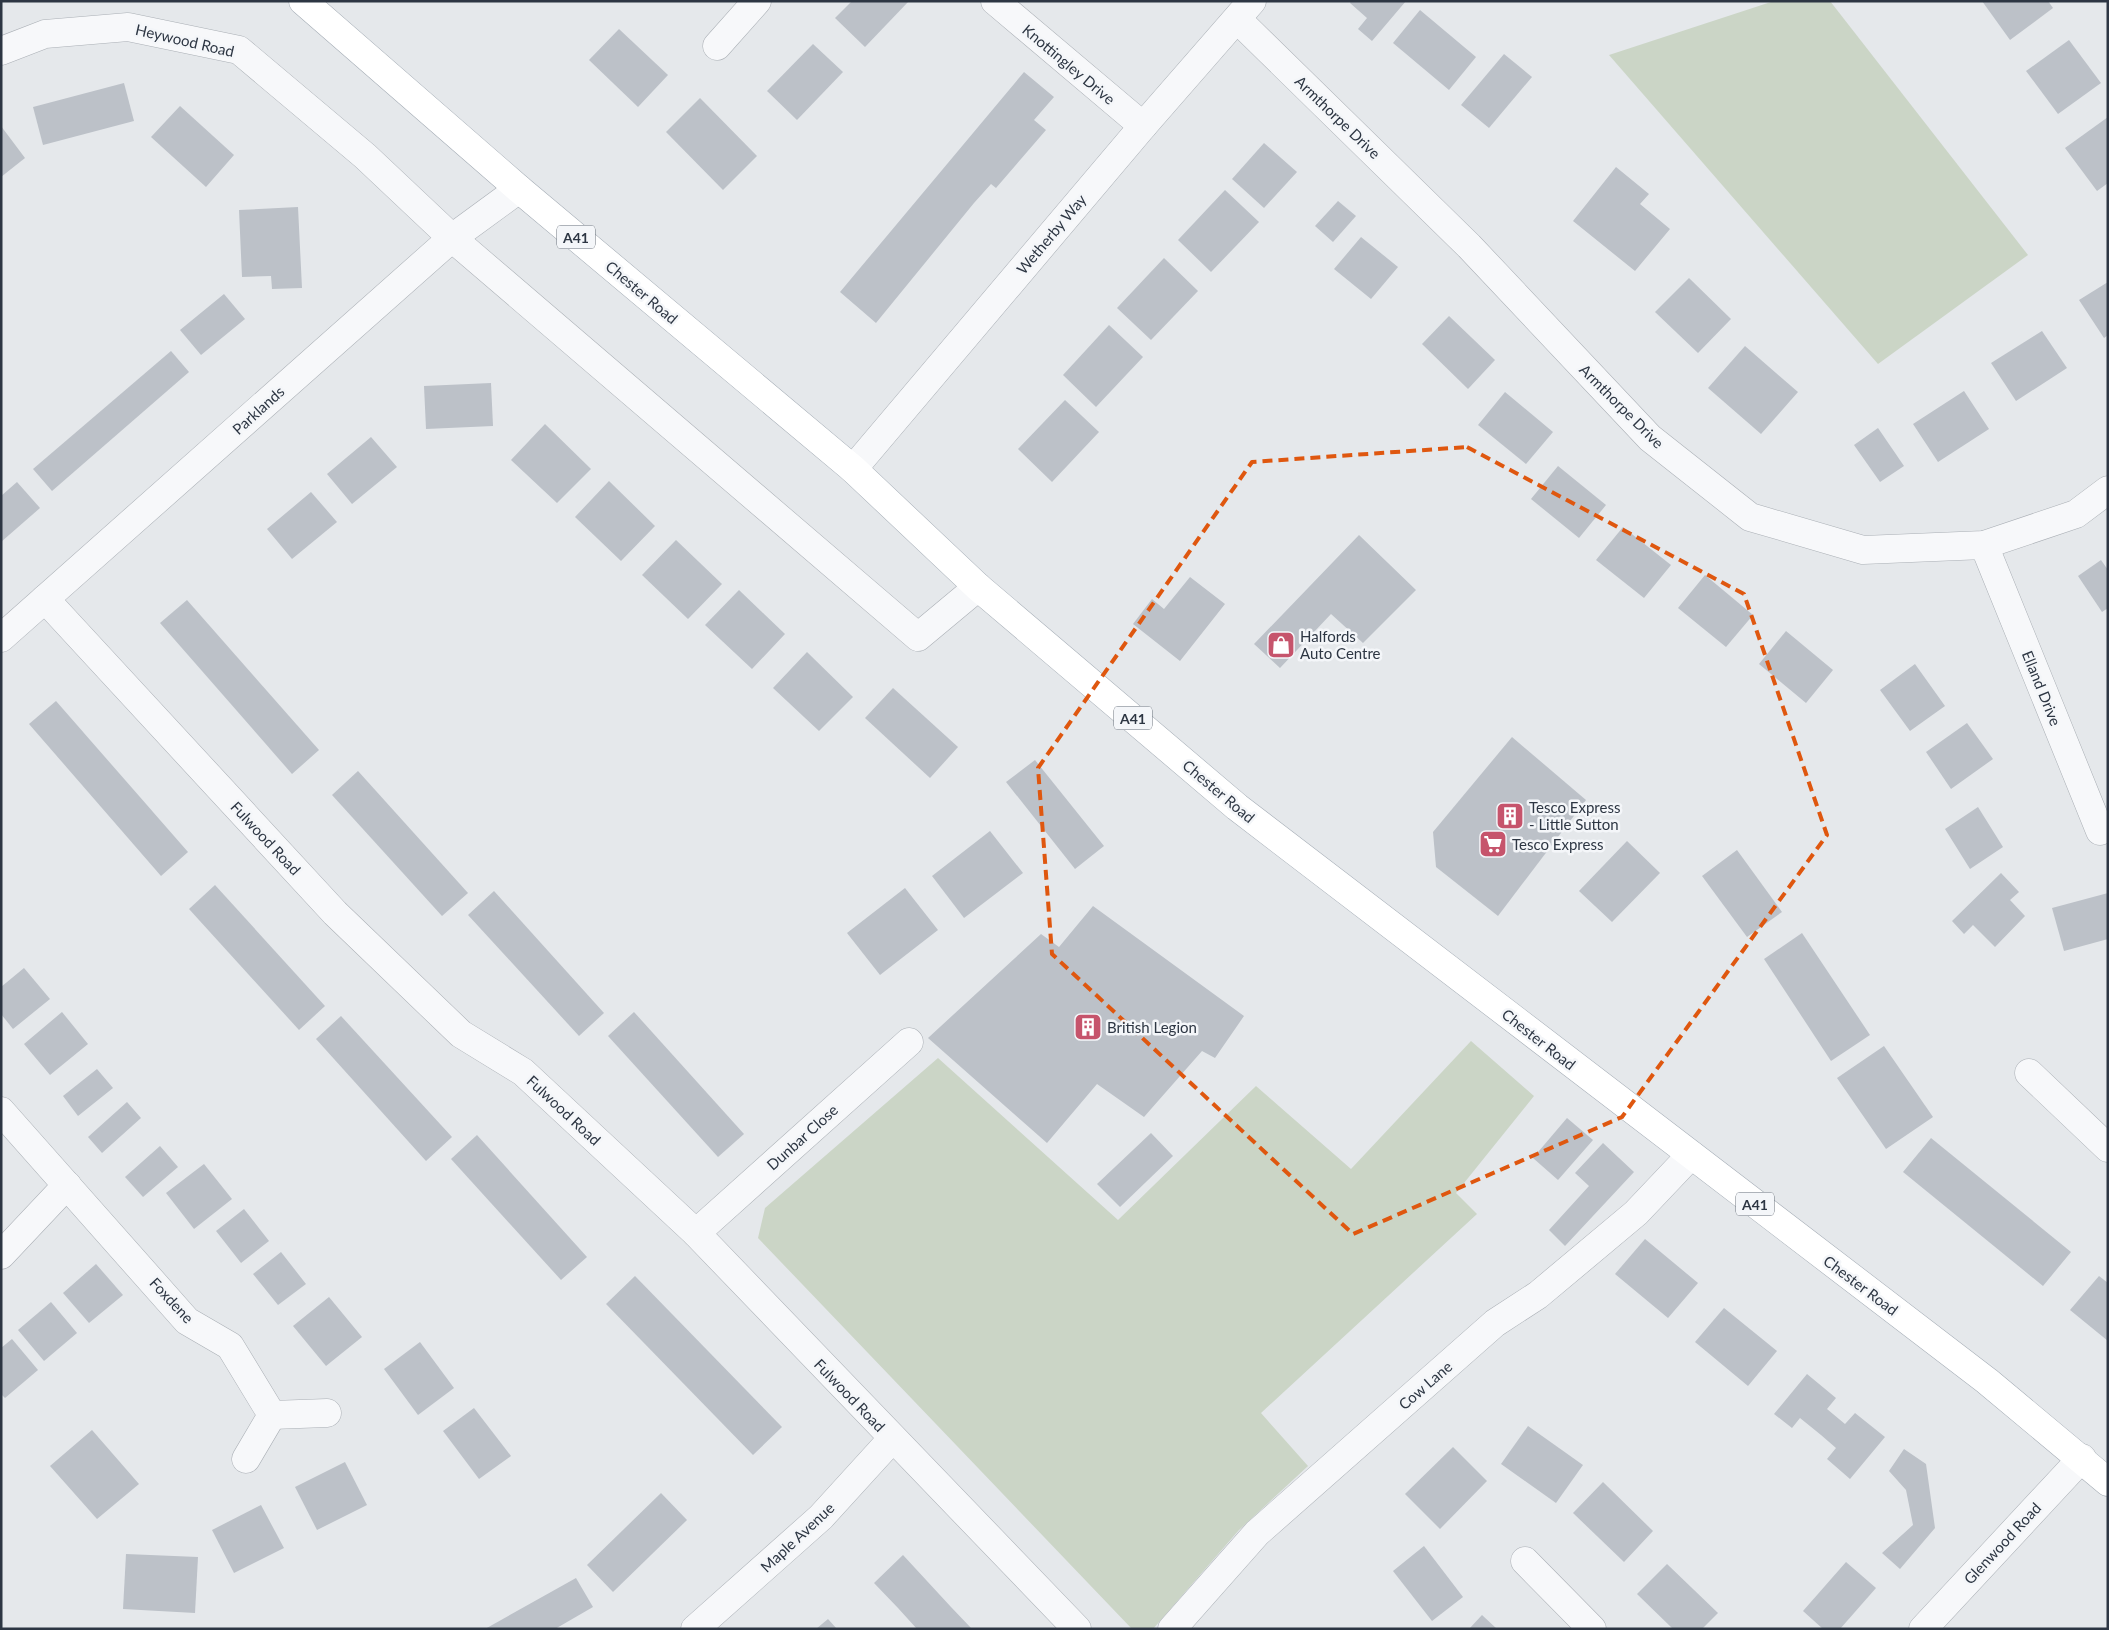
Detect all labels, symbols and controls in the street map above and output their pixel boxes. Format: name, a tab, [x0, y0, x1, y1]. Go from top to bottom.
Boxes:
street label: Heywood Road	[134, 20, 236, 60]
street label: Knottingley Drive	[1019, 20, 1119, 108]
street label: Armthorpe Drive	[1292, 72, 1384, 162]
street label: Wetherby Way	[1012, 190, 1090, 278]
road number: A41	[557, 226, 595, 248]
street label: Chester Road	[602, 257, 682, 327]
street label: Armthorpe Drive	[1576, 360, 1668, 452]
street label: Parklands	[228, 382, 288, 438]
place label: Halfords Auto Centre	[1300, 627, 1381, 662]
shop icon: Halfords Auto Centre	[1266, 630, 1296, 660]
street label: Elland Drive	[2019, 648, 2065, 728]
road number: A41	[1114, 706, 1152, 730]
street label: Chester Road	[1179, 756, 1259, 826]
street label: Fulwood Road	[227, 797, 305, 879]
place label: Tesco Express - Little Sutton	[1529, 798, 1620, 833]
building icon: Tesco Express - Little Sutton	[1495, 801, 1525, 831]
supermarket icon: Tesco Express	[1478, 829, 1508, 859]
place label: Tesco Express	[1512, 835, 1603, 853]
street label: Chester Road	[1499, 1005, 1579, 1073]
building icon: British Legion	[1073, 1012, 1103, 1042]
place label: British Legion	[1107, 1018, 1197, 1036]
street label: Fulwood Road	[523, 1071, 605, 1149]
street label: Dunbar Close	[763, 1100, 841, 1174]
road number: A41	[1736, 1192, 1774, 1216]
street label: Chester Road	[1820, 1251, 1902, 1319]
street label: Foxdene	[146, 1273, 198, 1327]
street label: Fulwood Road	[811, 1355, 889, 1435]
street label: Cow Lane	[1395, 1357, 1455, 1413]
street label: Maple Avenue	[756, 1498, 838, 1576]
street label: Glenwood Road	[1960, 1499, 2044, 1587]

